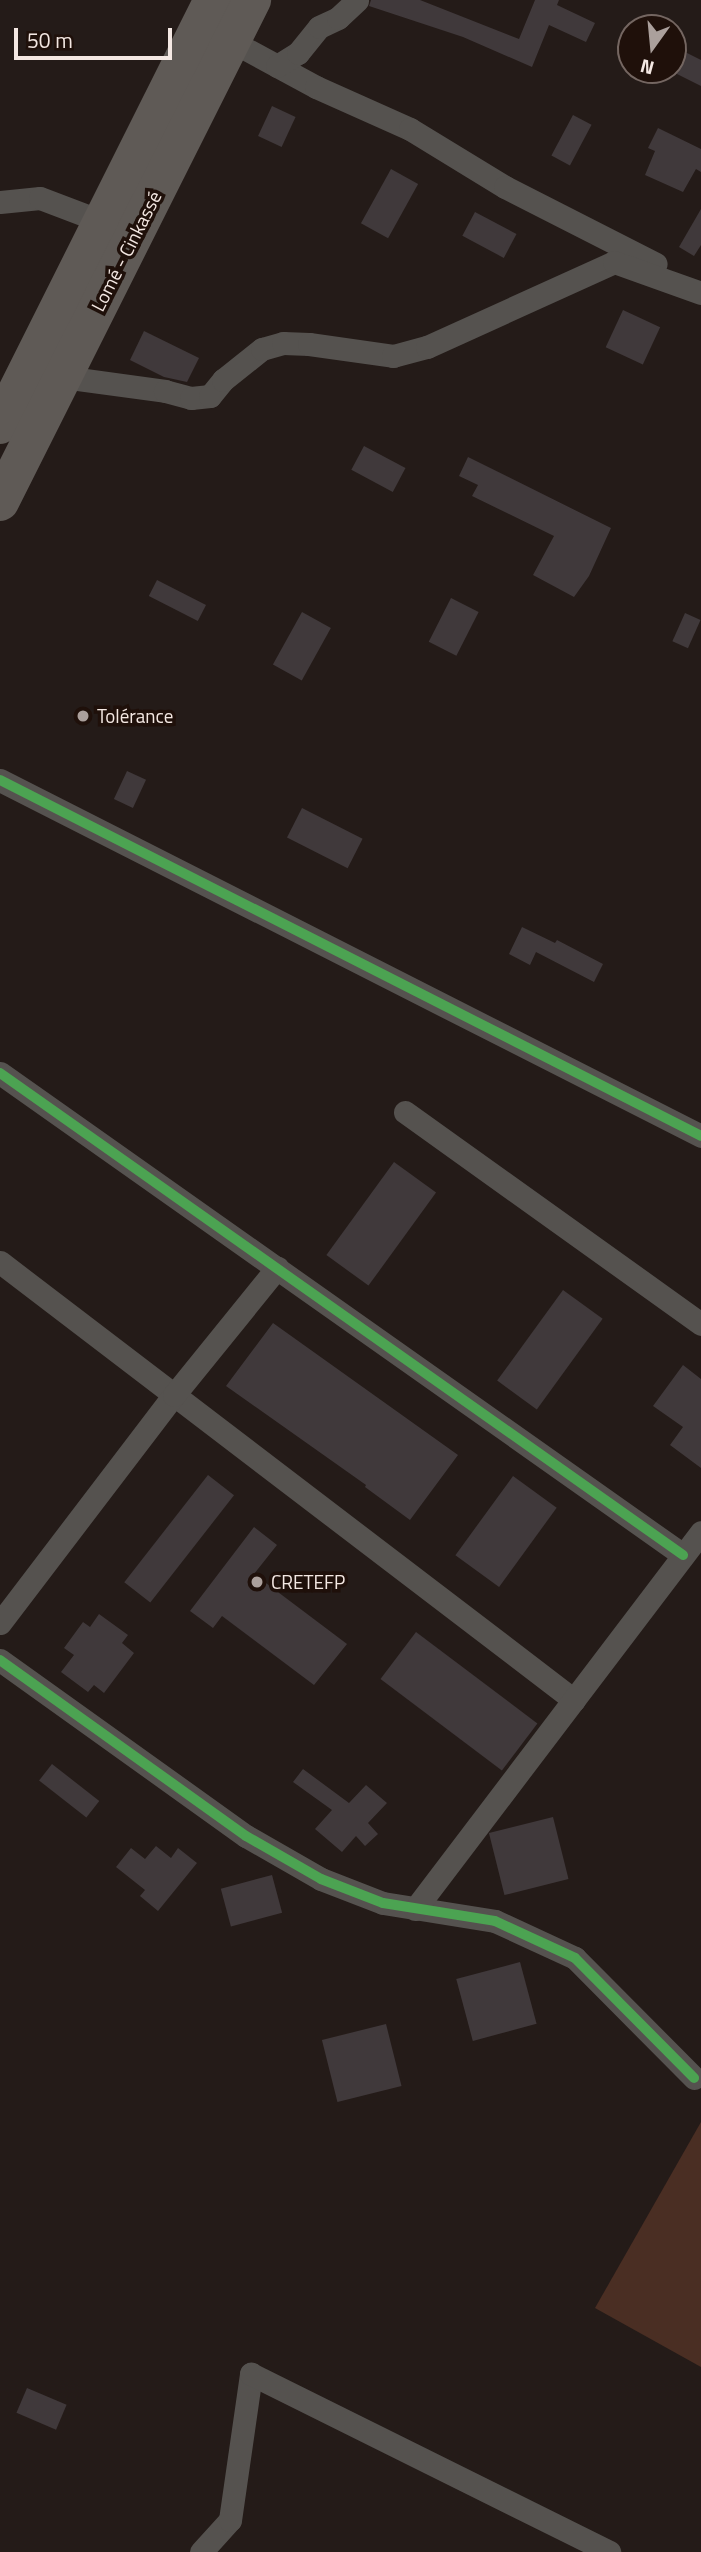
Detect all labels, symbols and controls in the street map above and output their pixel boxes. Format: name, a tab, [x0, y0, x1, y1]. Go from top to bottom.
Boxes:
scale bar	[18, 14, 175, 58]
north arrow	[617, 14, 687, 84]
text: 50 m	[27, 24, 73, 56]
text: N	[637, 52, 657, 84]
street label: Lomé - Cinkassé	[86, 187, 166, 315]
place label: Tolérance	[97, 705, 173, 727]
marker: Tolérance	[75, 708, 91, 724]
place label: CRETEFP	[271, 1571, 345, 1593]
marker: CRETEFP	[249, 1574, 265, 1590]

